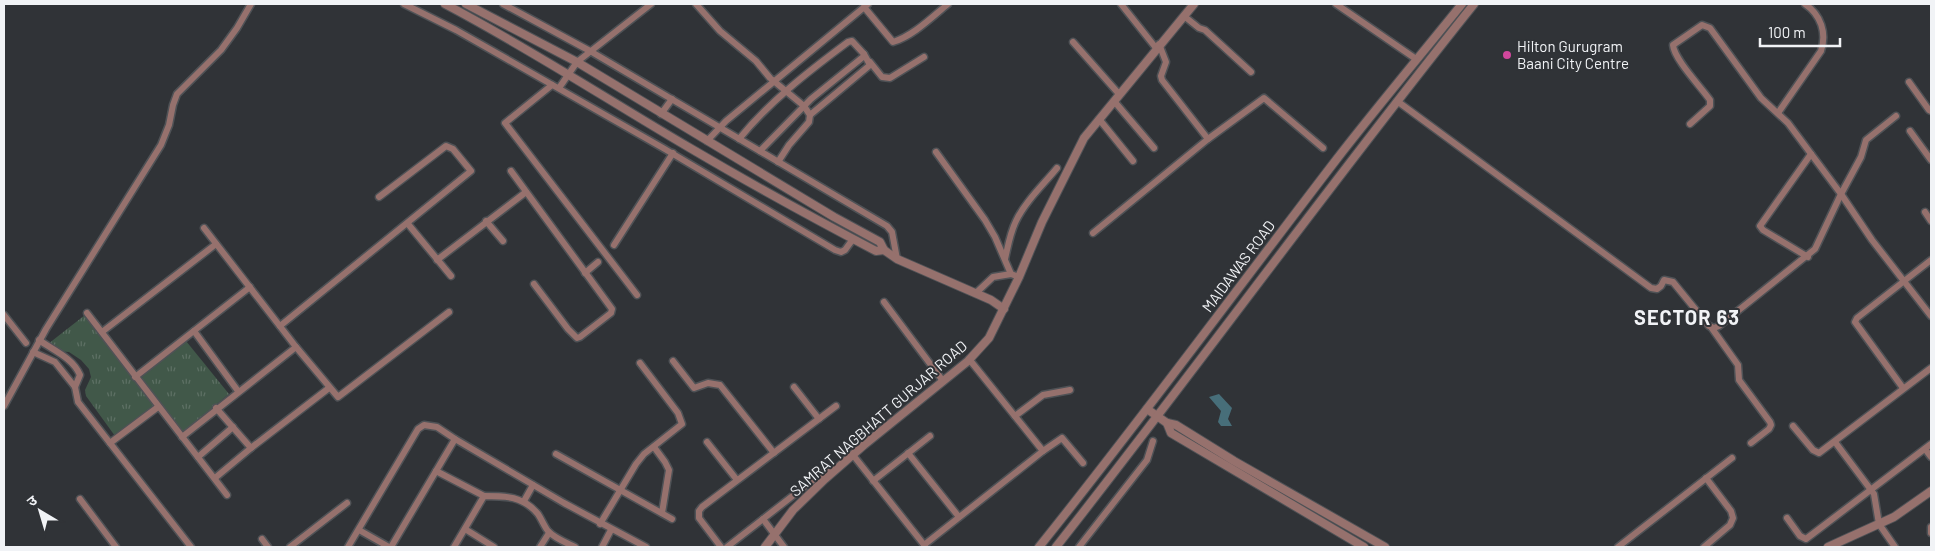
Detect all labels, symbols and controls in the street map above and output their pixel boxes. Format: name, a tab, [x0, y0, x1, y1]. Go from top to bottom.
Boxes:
scale bar	[1760, 15, 1840, 47]
text: 100 m	[1768, 23, 1806, 41]
place label: Hilton Gurugram Baani City Centre	[1517, 37, 1629, 72]
marker: Hilton Gurugram Baani City Centre	[1501, 49, 1513, 61]
street label: MAIDAWAS ROAD	[1198, 217, 1278, 315]
district label: SECTOR 63	[1634, 305, 1740, 329]
street label: SAMRAT NAGBHATT GURJAR ROAD	[786, 336, 970, 500]
north arrow	[15, 486, 65, 536]
text: उ	[23, 491, 41, 510]

